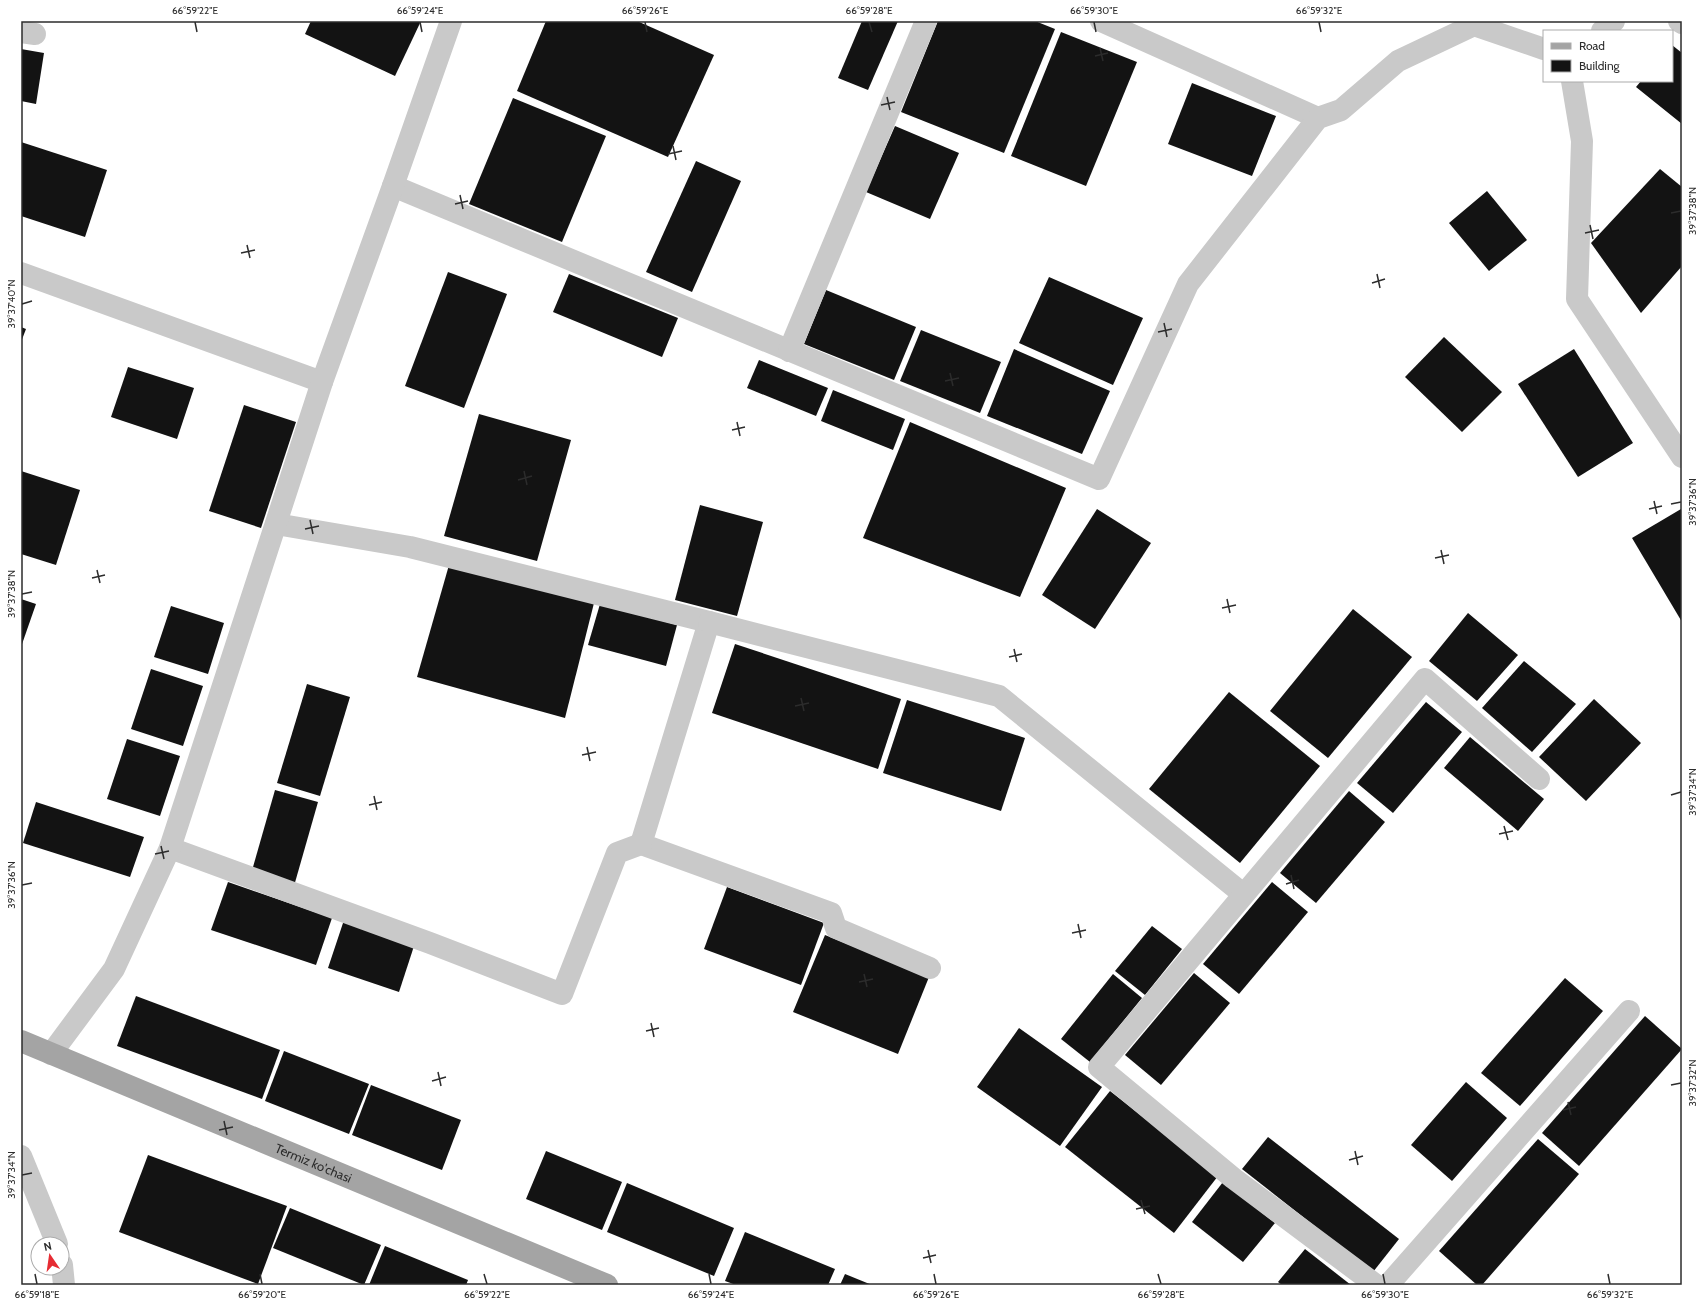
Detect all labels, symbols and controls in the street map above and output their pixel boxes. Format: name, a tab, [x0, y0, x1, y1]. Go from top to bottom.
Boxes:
text: 66°59'22"E	[172, 4, 219, 17]
text: 66°59'24"E	[397, 4, 444, 17]
text: 66°59'26"E	[622, 4, 669, 17]
text: 66°59'28"E	[845, 4, 893, 17]
text: 66°59'30"E	[1070, 4, 1119, 17]
text: 66°59'32"E	[1296, 4, 1343, 17]
legend	[1543, 30, 1673, 82]
text: Road	[1579, 38, 1605, 53]
text: Building	[1579, 58, 1621, 73]
text: 39°37'38"N	[1686, 187, 1699, 235]
text: 39°37'40"N	[5, 280, 18, 329]
text: 39°37'36"N	[1686, 478, 1699, 526]
text: 39°37'38"N	[5, 570, 18, 618]
text: 39°37'34"N	[1686, 768, 1699, 816]
text: 39°37'36"N	[5, 861, 18, 909]
text: 39°37'32"N	[1686, 1059, 1699, 1107]
street label: Termiz ko'chasi	[273, 1140, 354, 1186]
text: 39°37'34"N	[5, 1151, 18, 1199]
north arrow	[30, 1236, 70, 1276]
text: N	[42, 1239, 53, 1254]
text: 66°59'18"E	[14, 1288, 60, 1301]
text: 66°59'20"E	[238, 1288, 286, 1301]
text: 66°59'22"E	[464, 1288, 511, 1301]
text: 66°59'24"E	[688, 1288, 735, 1301]
text: 66°59'26"E	[913, 1288, 960, 1301]
text: 66°59'28"E	[1137, 1288, 1185, 1301]
text: 66°59'30"E	[1361, 1288, 1410, 1301]
text: 66°59'32"E	[1587, 1288, 1634, 1301]

